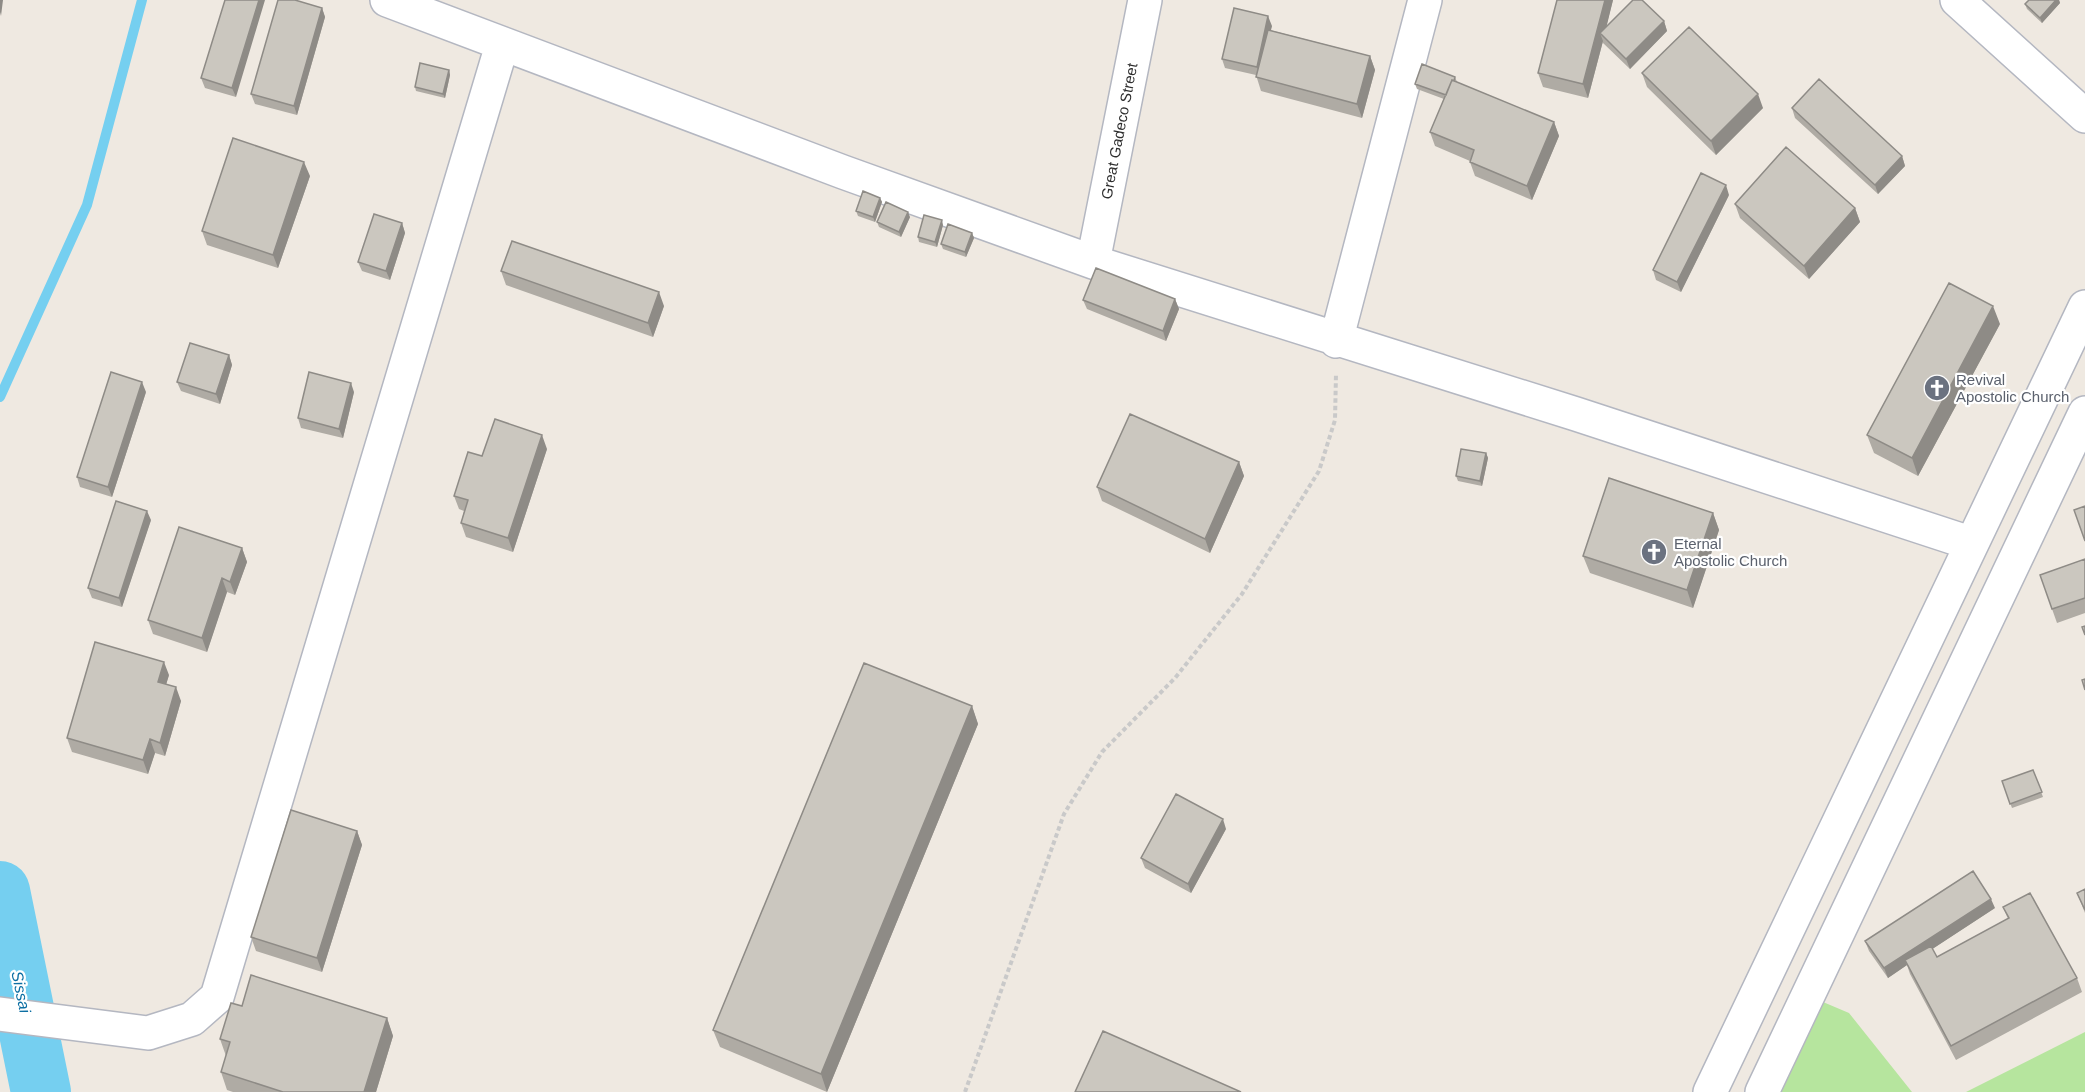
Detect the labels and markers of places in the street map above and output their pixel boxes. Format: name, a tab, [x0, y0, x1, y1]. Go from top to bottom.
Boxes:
place label: Revival Apostolic Church	[1956, 371, 2069, 405]
church icon: Revival Apostolic Church	[1922, 373, 1952, 403]
place label: Eternal Apostolic Church	[1674, 535, 1787, 569]
church icon: Eternal Apostolic Church	[1639, 537, 1669, 567]

